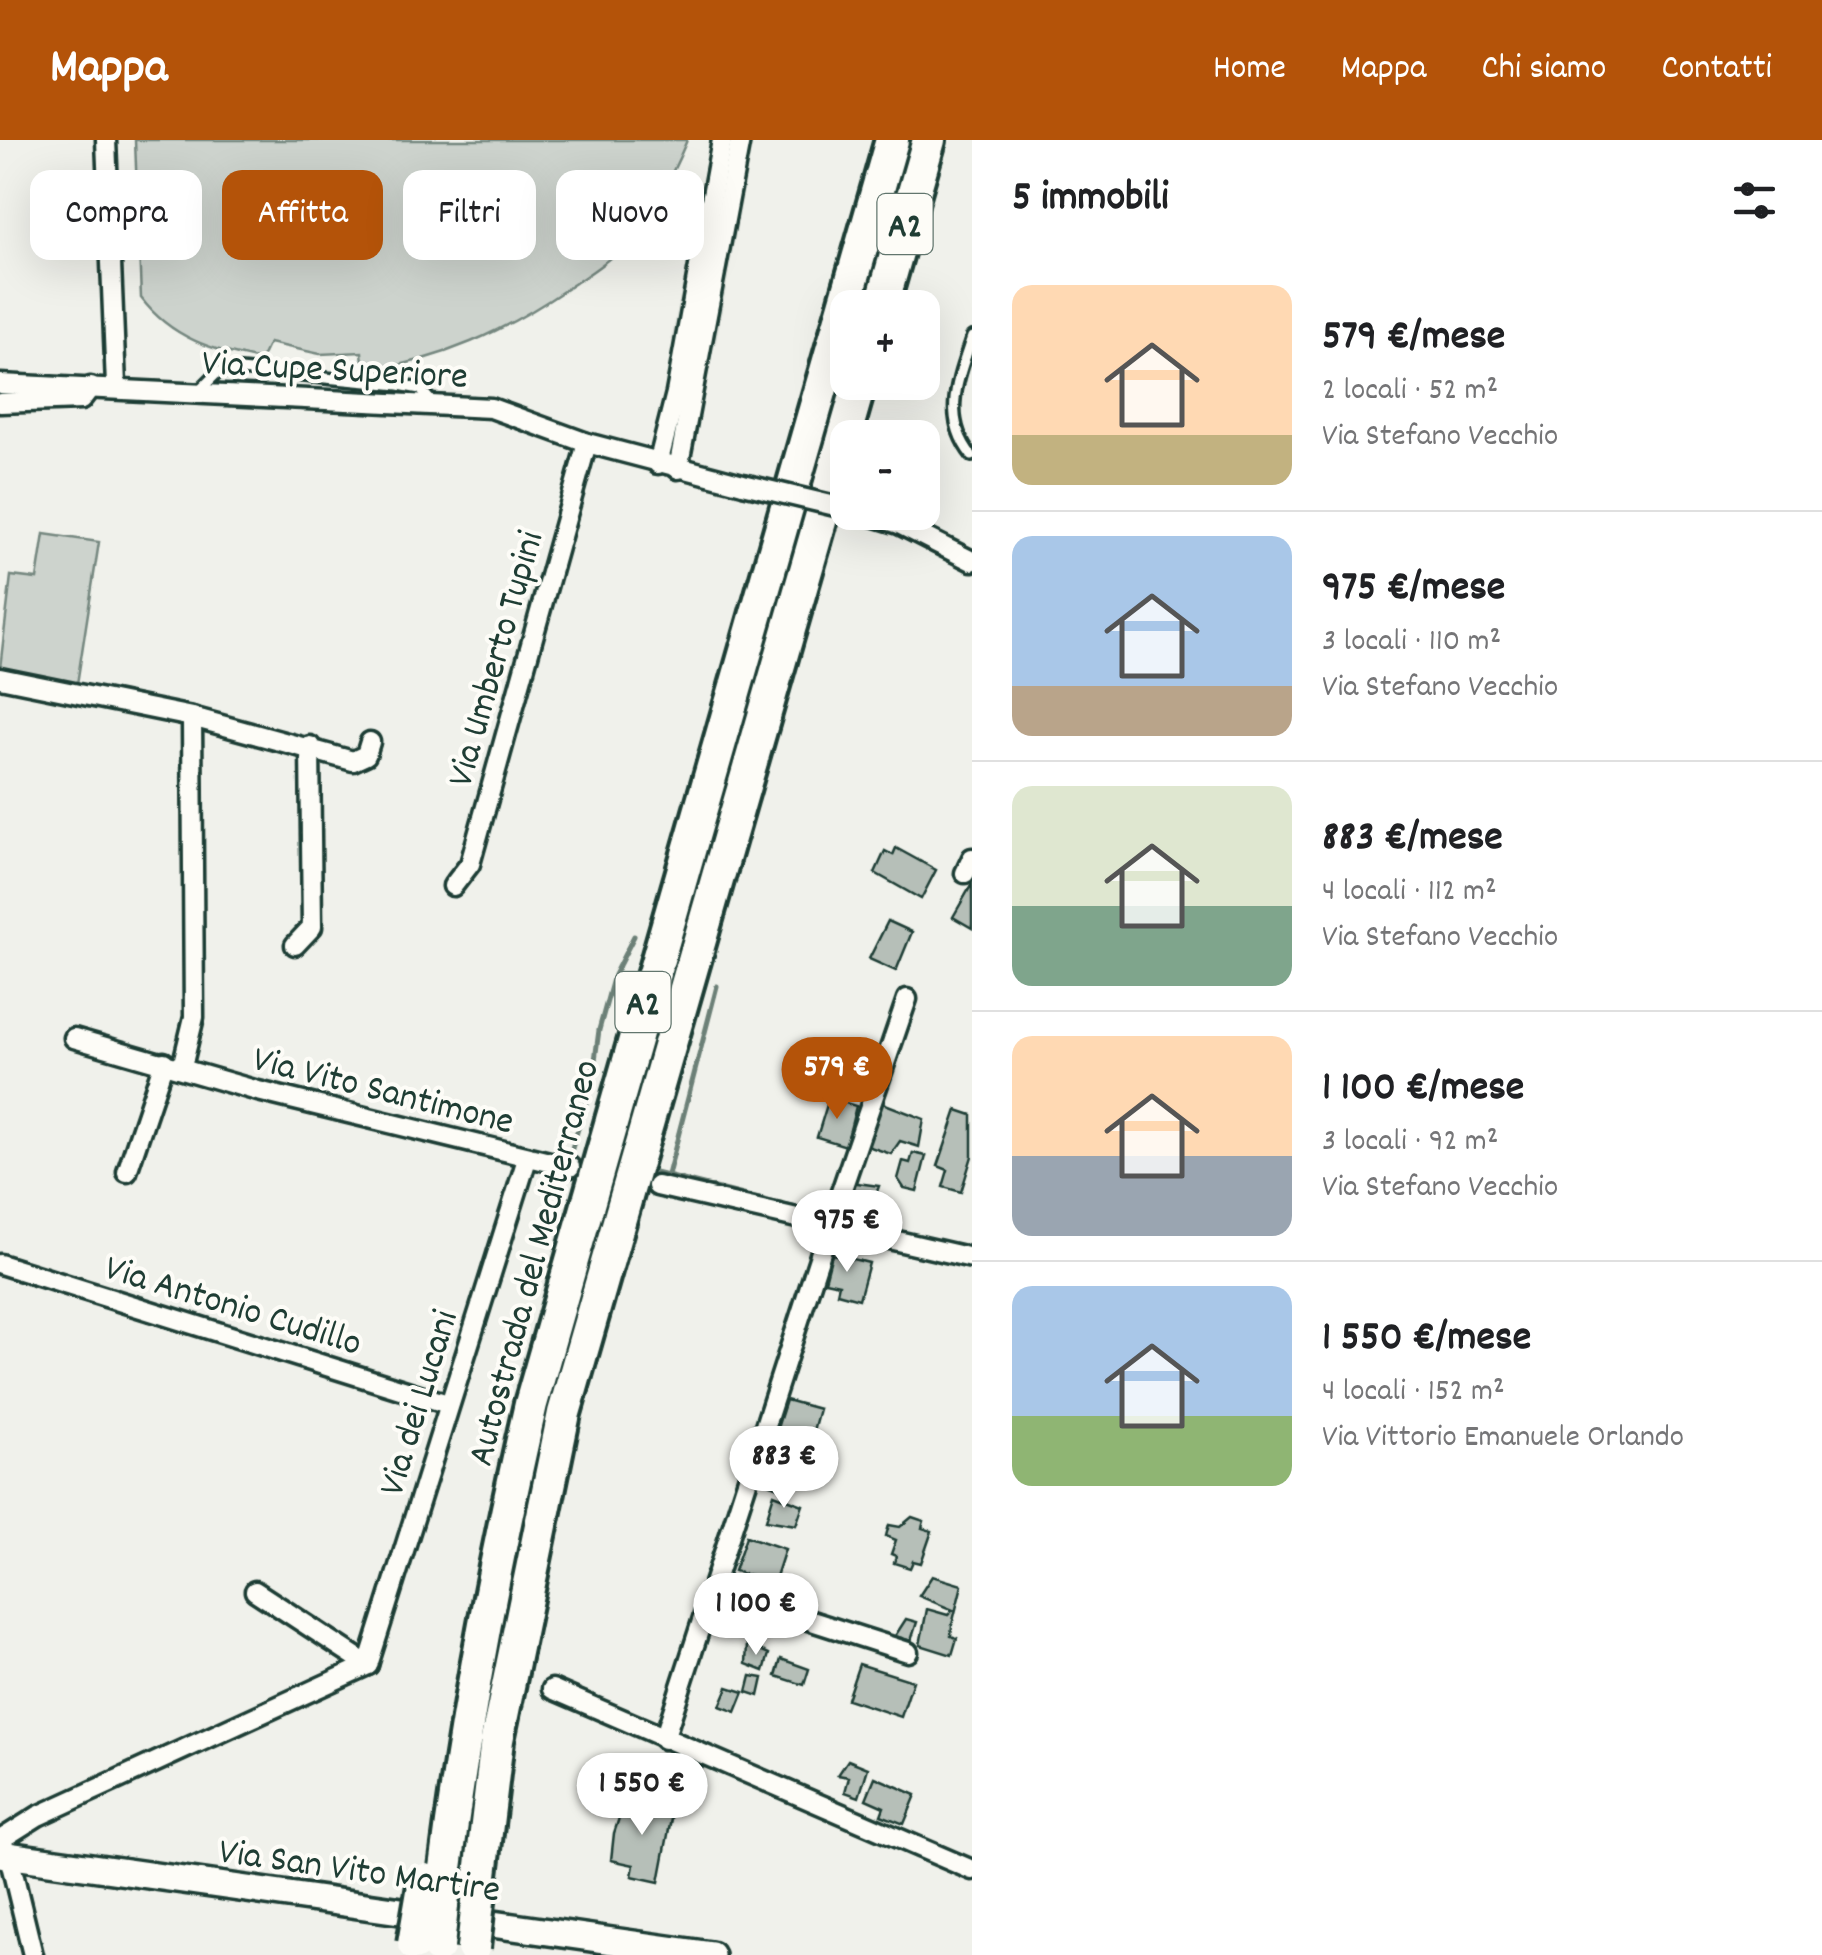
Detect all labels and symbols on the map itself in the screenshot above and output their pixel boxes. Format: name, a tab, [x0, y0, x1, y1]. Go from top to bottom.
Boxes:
road number: A2	[878, 194, 932, 254]
street label: Via Cupe Superiore	[200, 338, 469, 407]
street label: Via Umberto Tupini	[436, 525, 561, 794]
road number: A2	[616, 972, 670, 1032]
street label: Via Vito Santimone	[246, 1034, 519, 1152]
pin: 579 €	[767, 1037, 907, 1122]
street label: Autostrada del Mediterraneo	[456, 1054, 617, 1473]
pin: 975 €	[777, 1190, 917, 1275]
street label: Via Antonio Cudillo	[97, 1243, 368, 1373]
street label: Via dei Lucani	[367, 1304, 476, 1503]
pin: 883 €	[714, 1426, 854, 1511]
pin: 1 100 €	[664, 1573, 848, 1658]
pin: 1 550 €	[550, 1753, 734, 1838]
street label: Via San Vito Martire	[215, 1826, 503, 1920]

